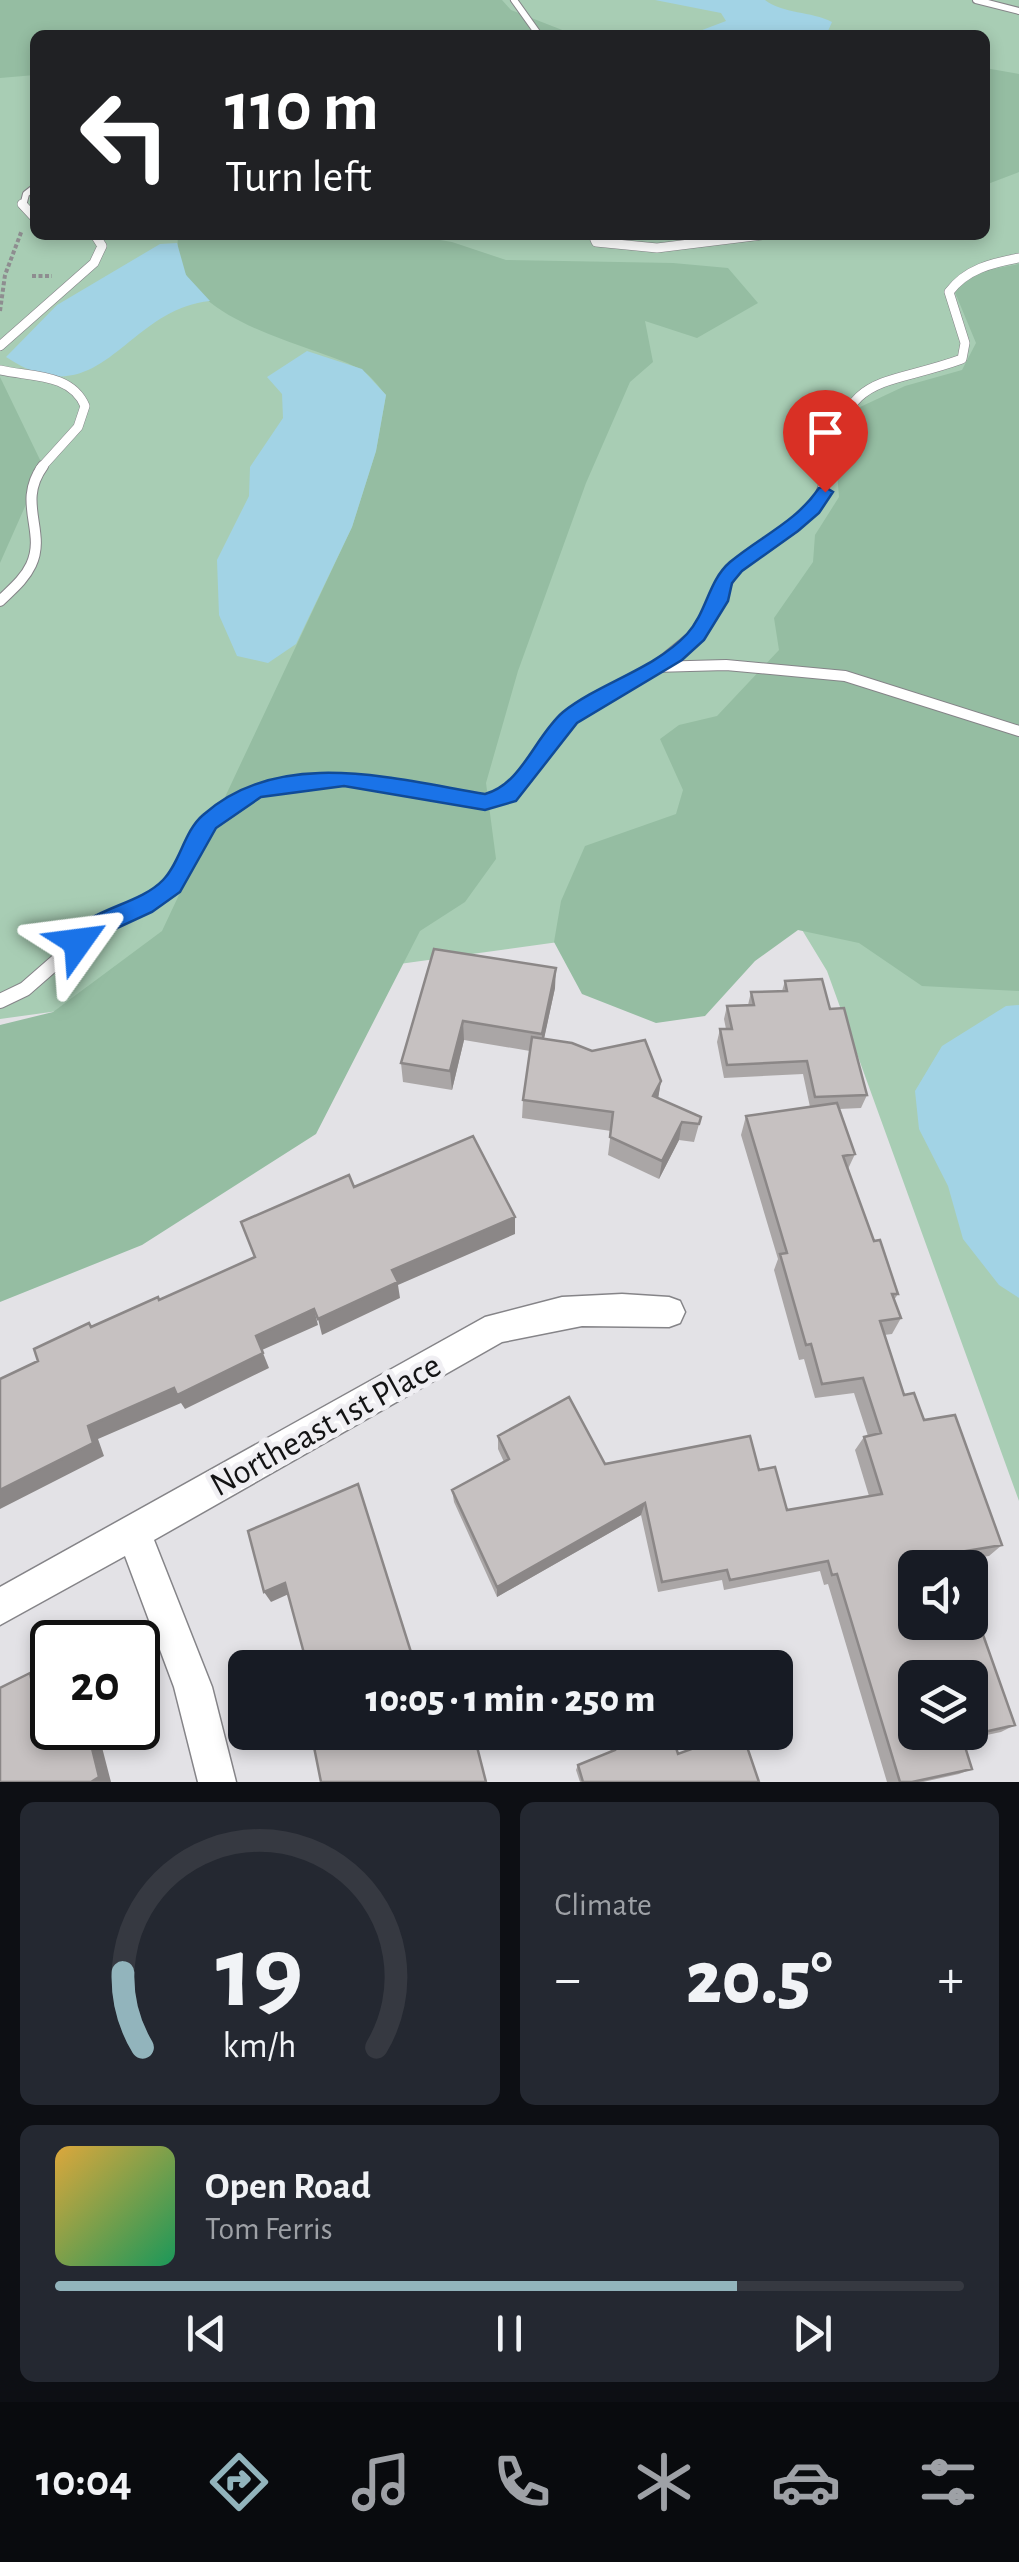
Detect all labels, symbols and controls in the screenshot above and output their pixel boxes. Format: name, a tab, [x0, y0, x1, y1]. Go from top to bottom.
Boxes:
icon: left	[60, 70, 190, 200]
text: 110 m	[225, 73, 379, 143]
text: Turn left	[225, 155, 372, 200]
pin	[783, 390, 868, 493]
icon: arrive	[798, 405, 853, 460]
position arrow	[26, 890, 130, 994]
street label: Northeast 1st Place	[205, 1348, 447, 1503]
map controls	[898, 1550, 988, 1750]
button: sound	[898, 1550, 988, 1640]
speed limit sign: 20	[30, 1620, 160, 1750]
button: layers	[898, 1660, 988, 1750]
text: 10:05 · 1 min · 250 m	[366, 1681, 655, 1719]
text: Climate	[555, 1889, 652, 1921]
text: 19	[216, 1922, 304, 2026]
text: 20.5°	[686, 1942, 833, 2017]
text: −	[555, 1952, 581, 2007]
text: +	[938, 1952, 964, 2007]
text: km/h	[223, 2028, 297, 2064]
text: Open Road	[205, 2168, 371, 2206]
text: Tom Ferris	[205, 2213, 333, 2245]
icon: previous	[179, 2306, 234, 2361]
icon: pause	[482, 2306, 537, 2361]
icon: next	[785, 2306, 840, 2361]
icon: directions	[204, 2447, 274, 2517]
icon: music	[346, 2447, 416, 2517]
icon: phone	[487, 2447, 557, 2517]
icon: climate	[629, 2447, 699, 2517]
icon: car	[771, 2447, 841, 2517]
icon: filters	[913, 2447, 983, 2517]
text: 10:04	[36, 2459, 132, 2504]

